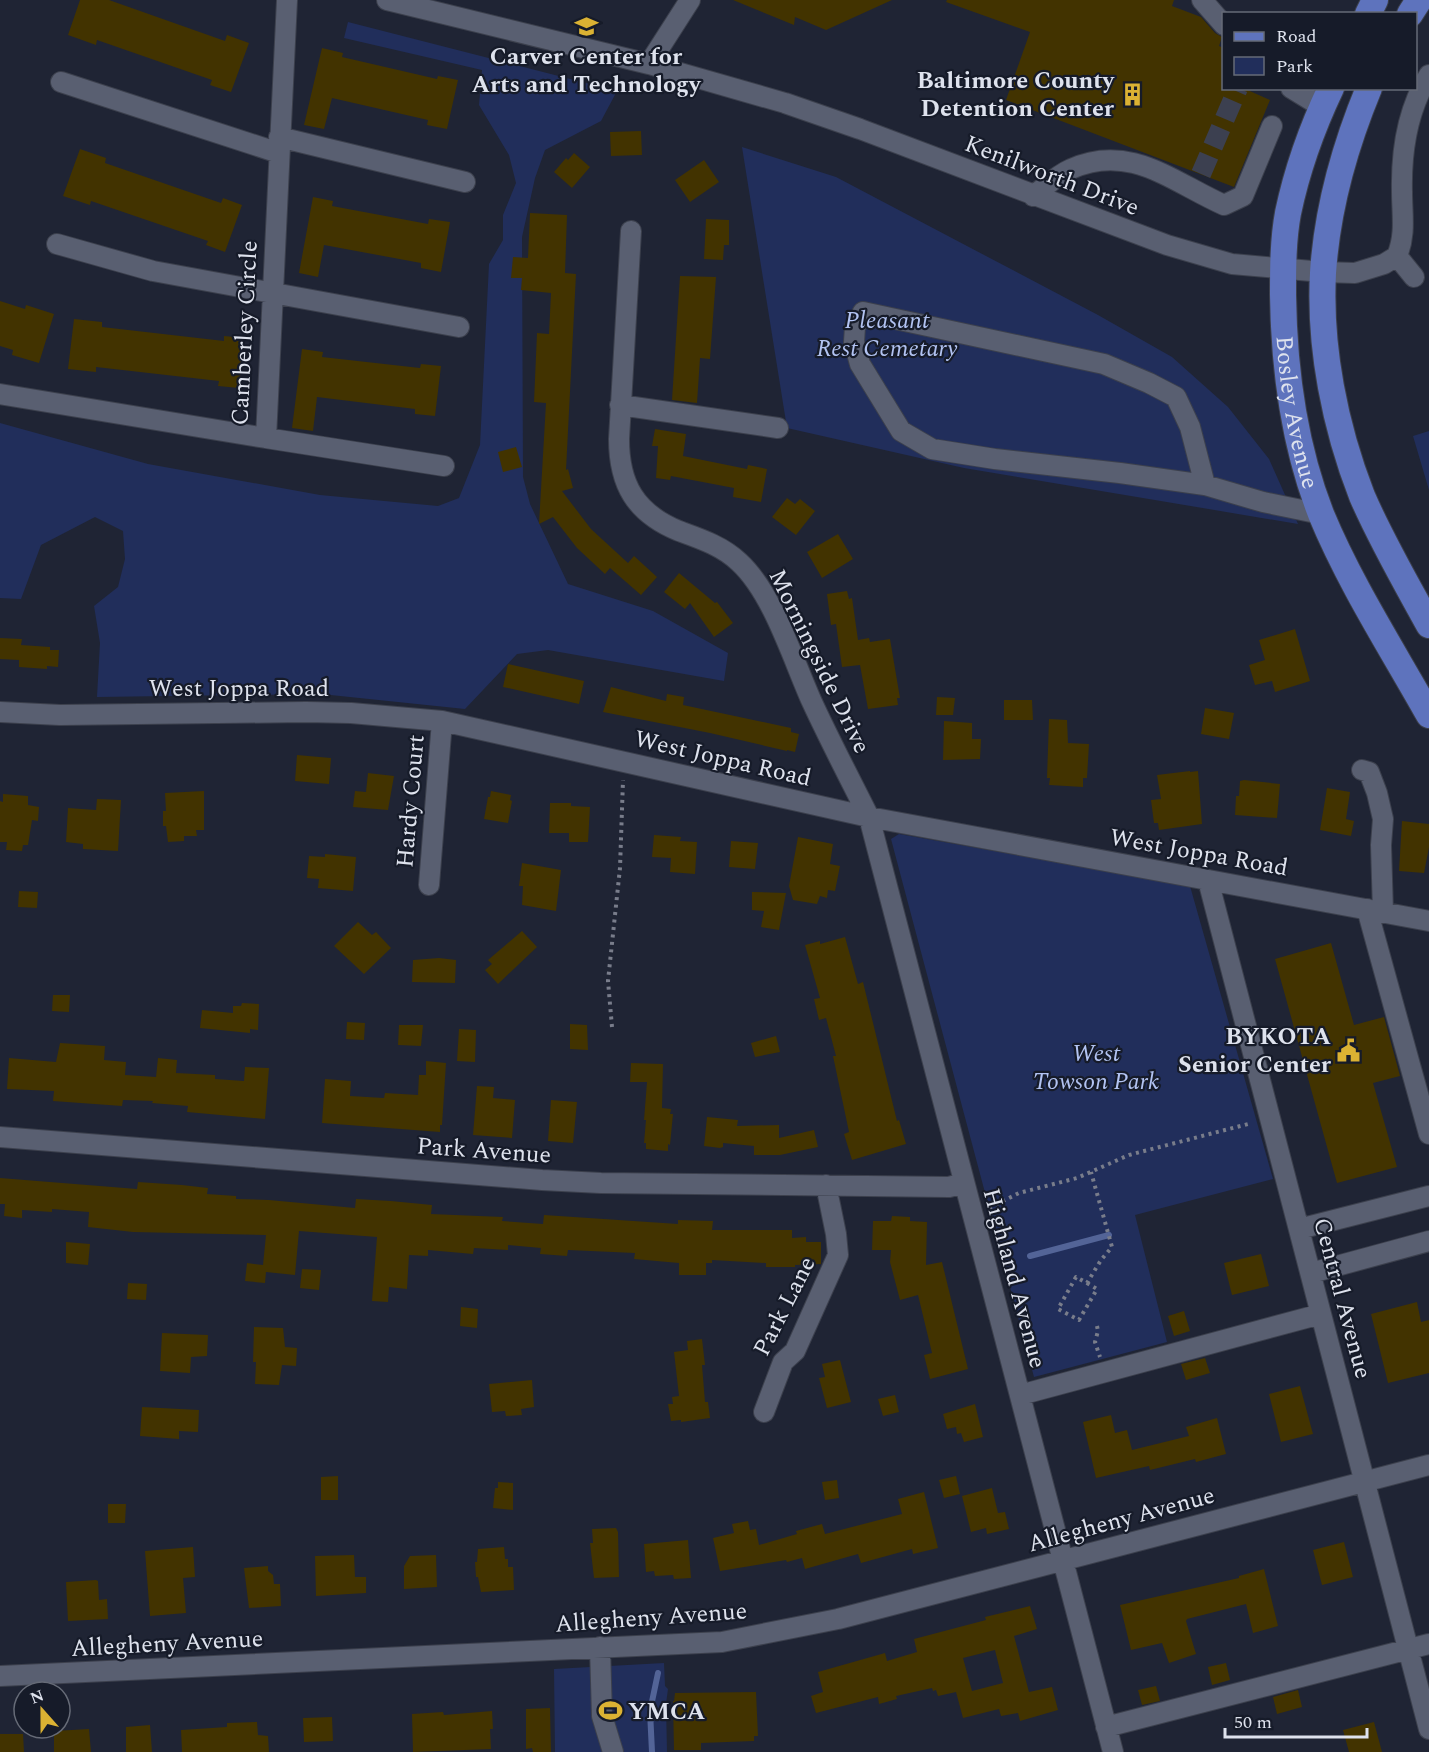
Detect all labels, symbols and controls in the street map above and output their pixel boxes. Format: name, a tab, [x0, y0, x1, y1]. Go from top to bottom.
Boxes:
legend	[1222, 12, 1417, 90]
school or university icon: Carver Center for Arts and Technology	[573, 13, 599, 39]
text: Road	[1276, 23, 1317, 50]
place label: Carver Center for Arts and Technology	[471, 39, 702, 103]
text: Park	[1276, 53, 1313, 80]
place label: Baltimore County Detention Center	[917, 63, 1116, 127]
building icon: Baltimore County Detention Center	[1119, 81, 1145, 107]
street label: Kenilworth Drive	[959, 126, 1144, 226]
street label: Camberley Circle	[222, 240, 268, 426]
park label: Pleasant Rest Cemetary	[816, 303, 958, 367]
street label: Bosley Avenue	[1265, 335, 1328, 494]
street label: Morningside Drive	[759, 563, 879, 760]
street label: West Joppa Road	[149, 671, 329, 707]
street label: West Joppa Road	[631, 721, 815, 797]
street label: Hardy Court	[387, 733, 435, 869]
street label: West Joppa Road	[1107, 820, 1291, 886]
place label: BYKOTA Senior Center	[1178, 1019, 1332, 1083]
park label: West Towson Park	[1033, 1036, 1159, 1100]
public building icon: BYKOTA Senior Center	[1336, 1037, 1362, 1063]
street label: Park Avenue	[415, 1128, 552, 1174]
street label: Highland Avenue	[973, 1184, 1055, 1372]
street label: Central Avenue	[1303, 1214, 1381, 1383]
street label: Park Lane	[744, 1250, 825, 1363]
street label: Allegheny Avenue	[1024, 1478, 1219, 1562]
street label: Allegheny Avenue	[554, 1593, 748, 1643]
street label: Allegheny Avenue	[70, 1621, 264, 1667]
north arrow	[12, 1680, 72, 1740]
text: N	[27, 1683, 47, 1710]
place label: YMCA	[628, 1694, 706, 1730]
sports icon: YMCA	[597, 1698, 623, 1724]
scale bar	[1225, 1701, 1368, 1739]
text: 50 m	[1234, 1709, 1272, 1736]

